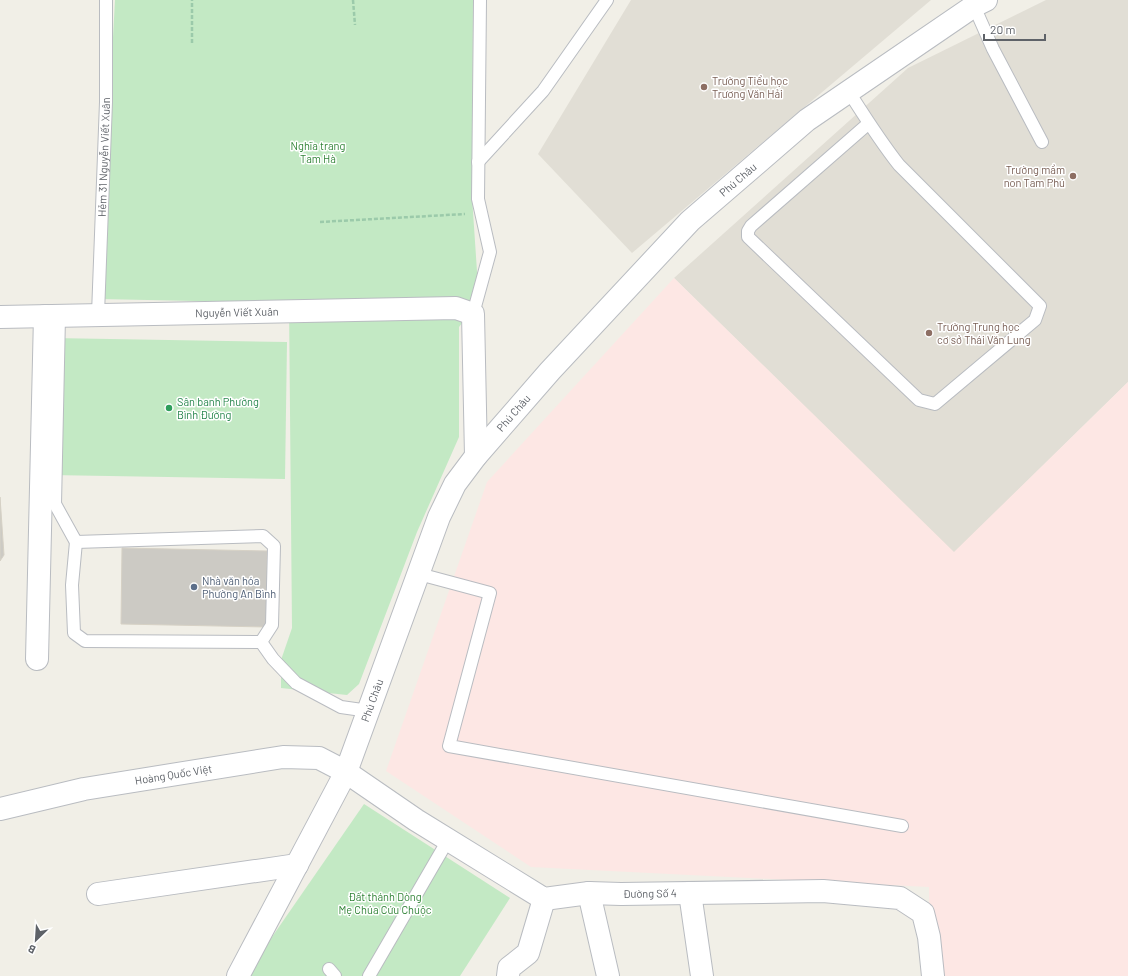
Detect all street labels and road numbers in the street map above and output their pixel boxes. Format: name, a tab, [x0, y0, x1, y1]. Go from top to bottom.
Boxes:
street label: Hẻm 31 Nguyễn Viết Xuân	[95, 97, 112, 217]
street label: Phú Châu	[716, 160, 759, 199]
street label: Nguyễn Viết Xuân	[195, 305, 279, 319]
street label: Phú Châu	[494, 391, 533, 434]
street label: Phú Châu	[358, 677, 385, 724]
street label: Hoàng Quốc Việt	[134, 761, 213, 787]
street label: Đường Số 4	[623, 886, 677, 900]

